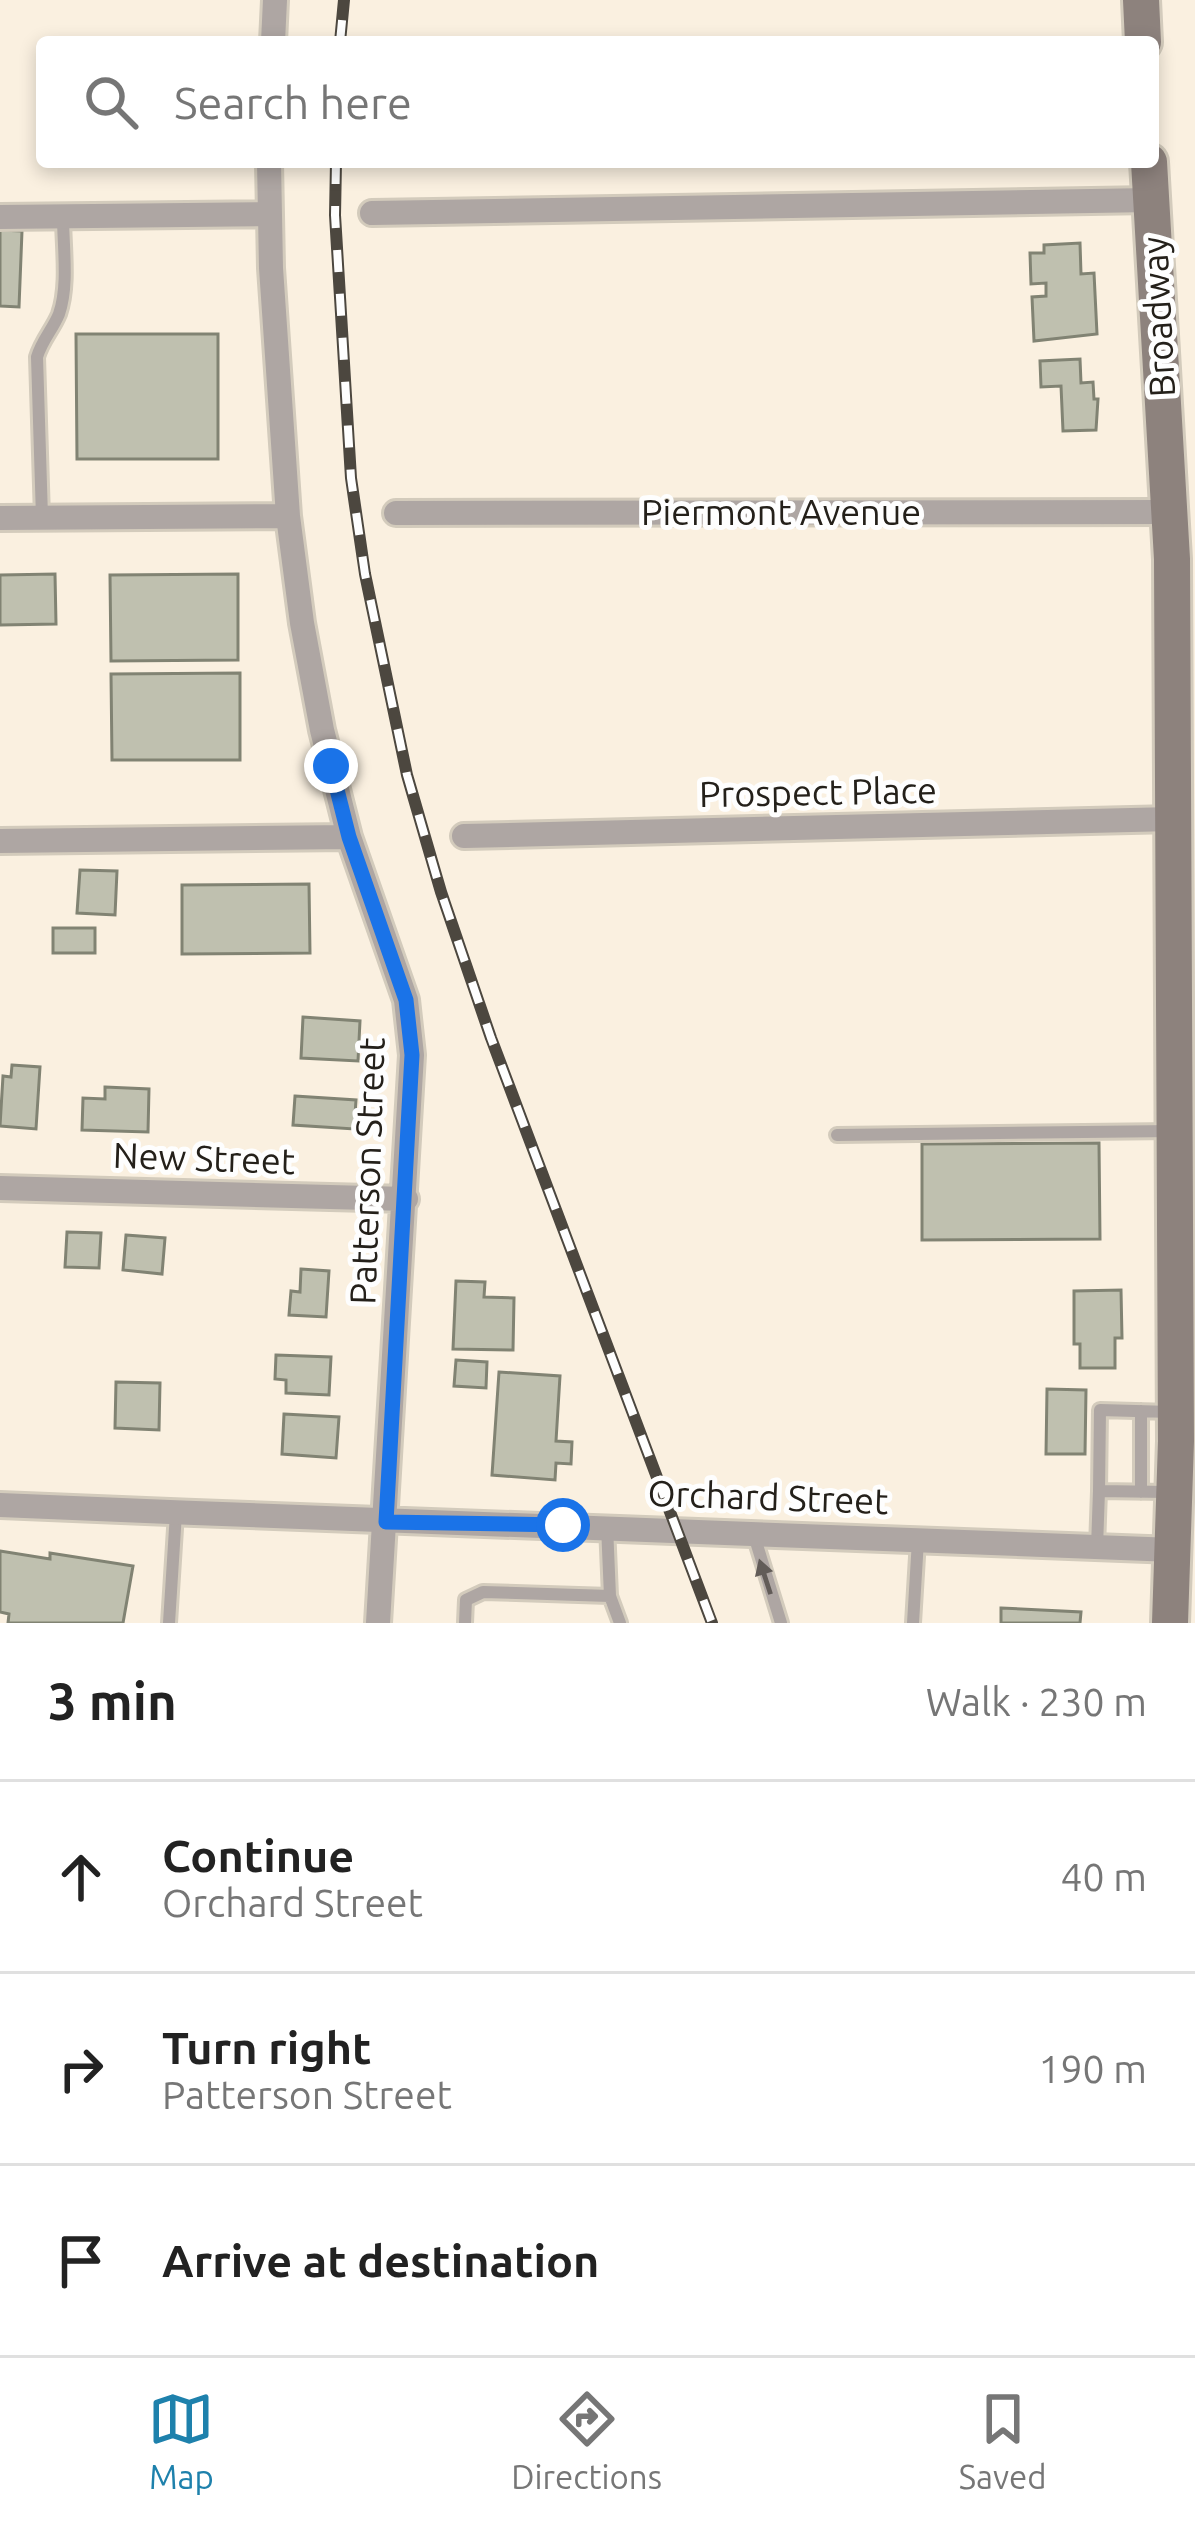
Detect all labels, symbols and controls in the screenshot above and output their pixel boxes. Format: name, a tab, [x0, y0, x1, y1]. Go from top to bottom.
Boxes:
search box	[36, 36, 1159, 168]
icon: search	[78, 69, 144, 135]
text: Search here	[174, 77, 412, 128]
street label: Broadway	[1133, 236, 1182, 398]
street label: Piermont Avenue	[641, 491, 921, 532]
route end	[304, 739, 358, 793]
street label: Prospect Place	[699, 769, 937, 814]
street label: Patterson Street	[341, 1037, 392, 1305]
street label: New Street	[112, 1134, 296, 1181]
street label: Orchard Street	[647, 1472, 889, 1521]
route start	[536, 1498, 590, 1552]
one-way arrow	[755, 1558, 773, 1595]
text: 3 min	[48, 1672, 177, 1730]
text: Walk · 230 m	[926, 1680, 1147, 1723]
text: Continue	[162, 1830, 354, 1881]
icon: ahead	[48, 1844, 114, 1910]
text: 40 m	[1060, 1855, 1147, 1898]
text: Orchard Street	[162, 1881, 423, 1924]
text: Turn right	[162, 2022, 371, 2073]
icon: right	[48, 2036, 114, 2102]
text: 190 m	[1038, 2047, 1147, 2090]
text: Patterson Street	[162, 2073, 452, 2116]
icon: arrive	[48, 2228, 114, 2294]
text: Arrive at destination	[162, 2235, 599, 2286]
tab: Map	[148, 2386, 214, 2495]
tab: Directions	[511, 2386, 662, 2495]
tab: Saved	[959, 2386, 1047, 2495]

